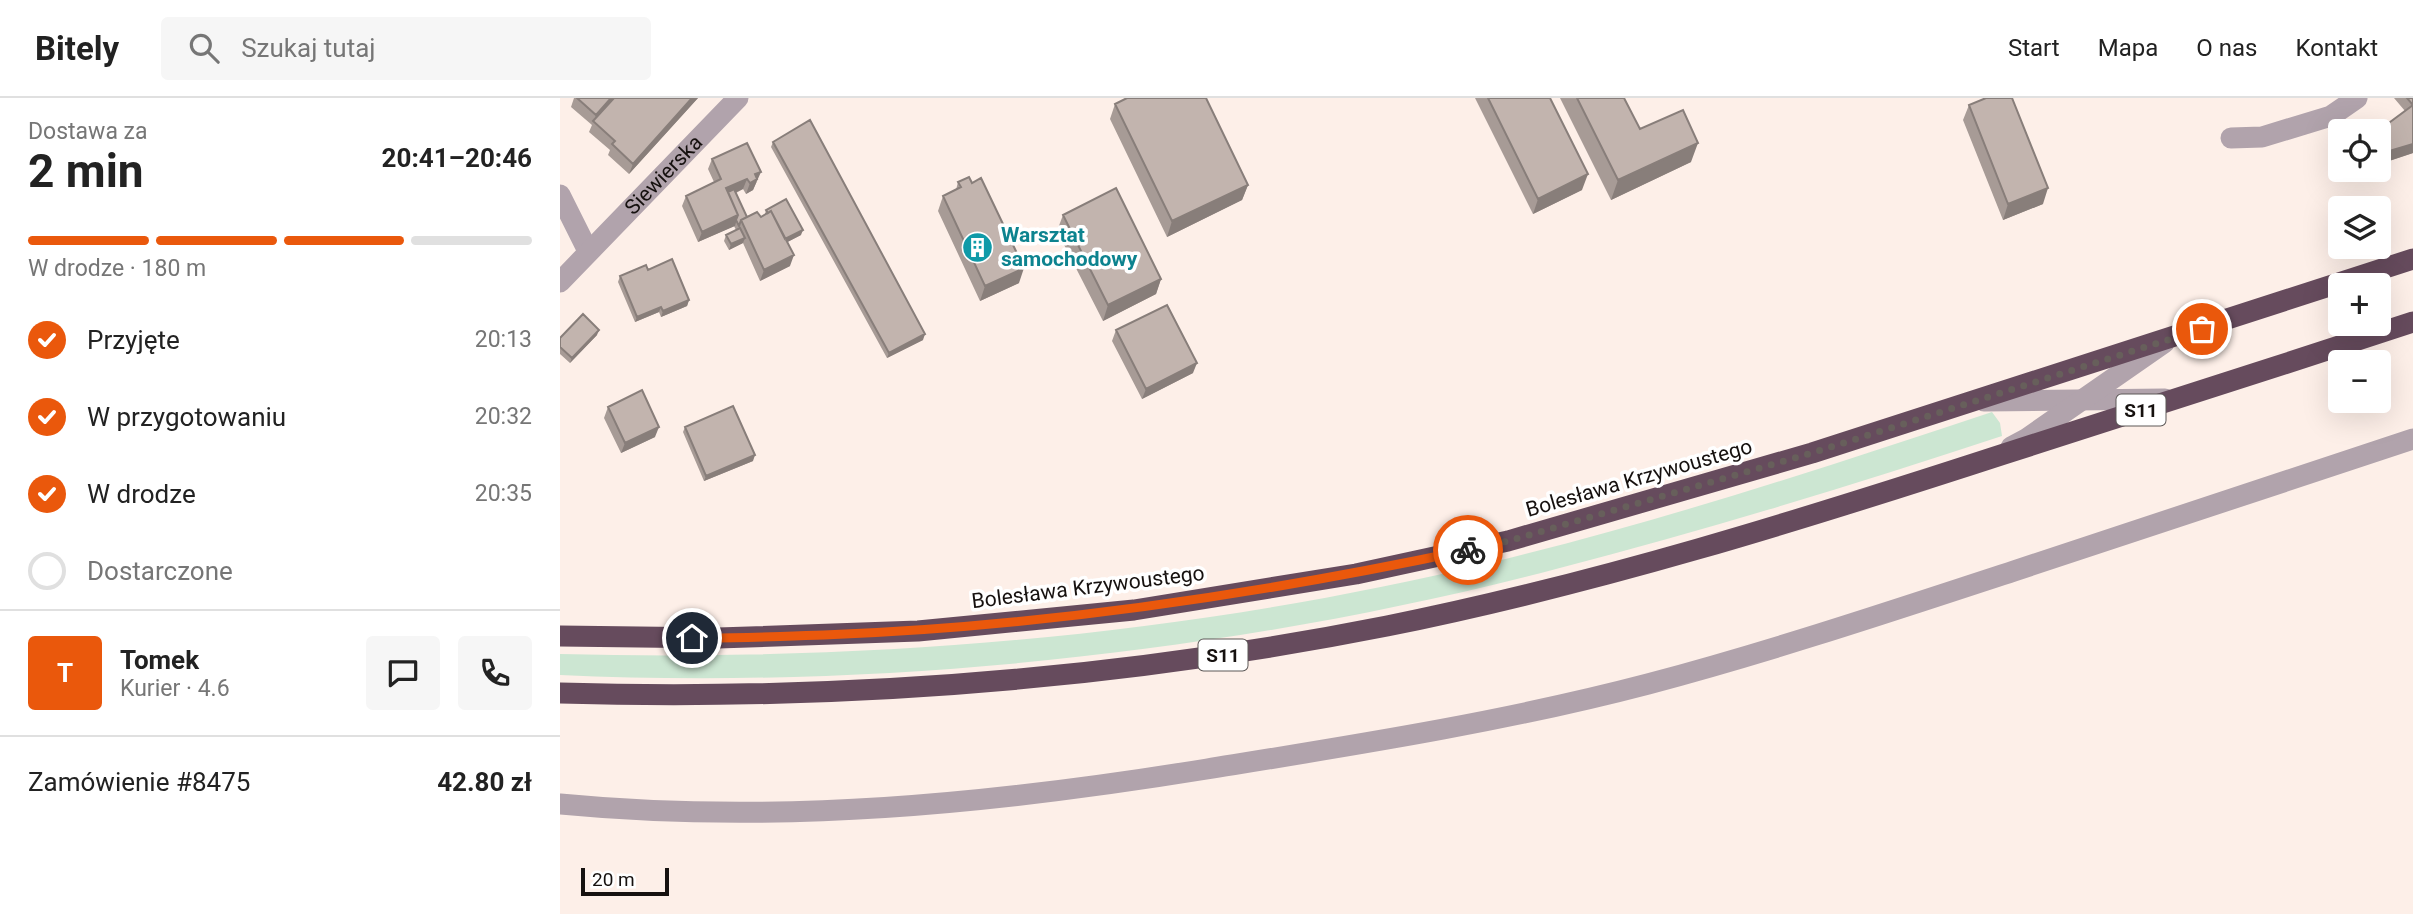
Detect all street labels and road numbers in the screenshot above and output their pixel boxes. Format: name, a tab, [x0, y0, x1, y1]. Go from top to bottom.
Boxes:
street label: Siewierska	[620, 130, 707, 219]
road number: S11	[2116, 394, 2166, 426]
street label: Bolesława Krzywoustego	[1523, 434, 1755, 522]
street label: Bolesława Krzywoustego	[970, 561, 1206, 613]
road number: S11	[1198, 640, 1248, 670]

